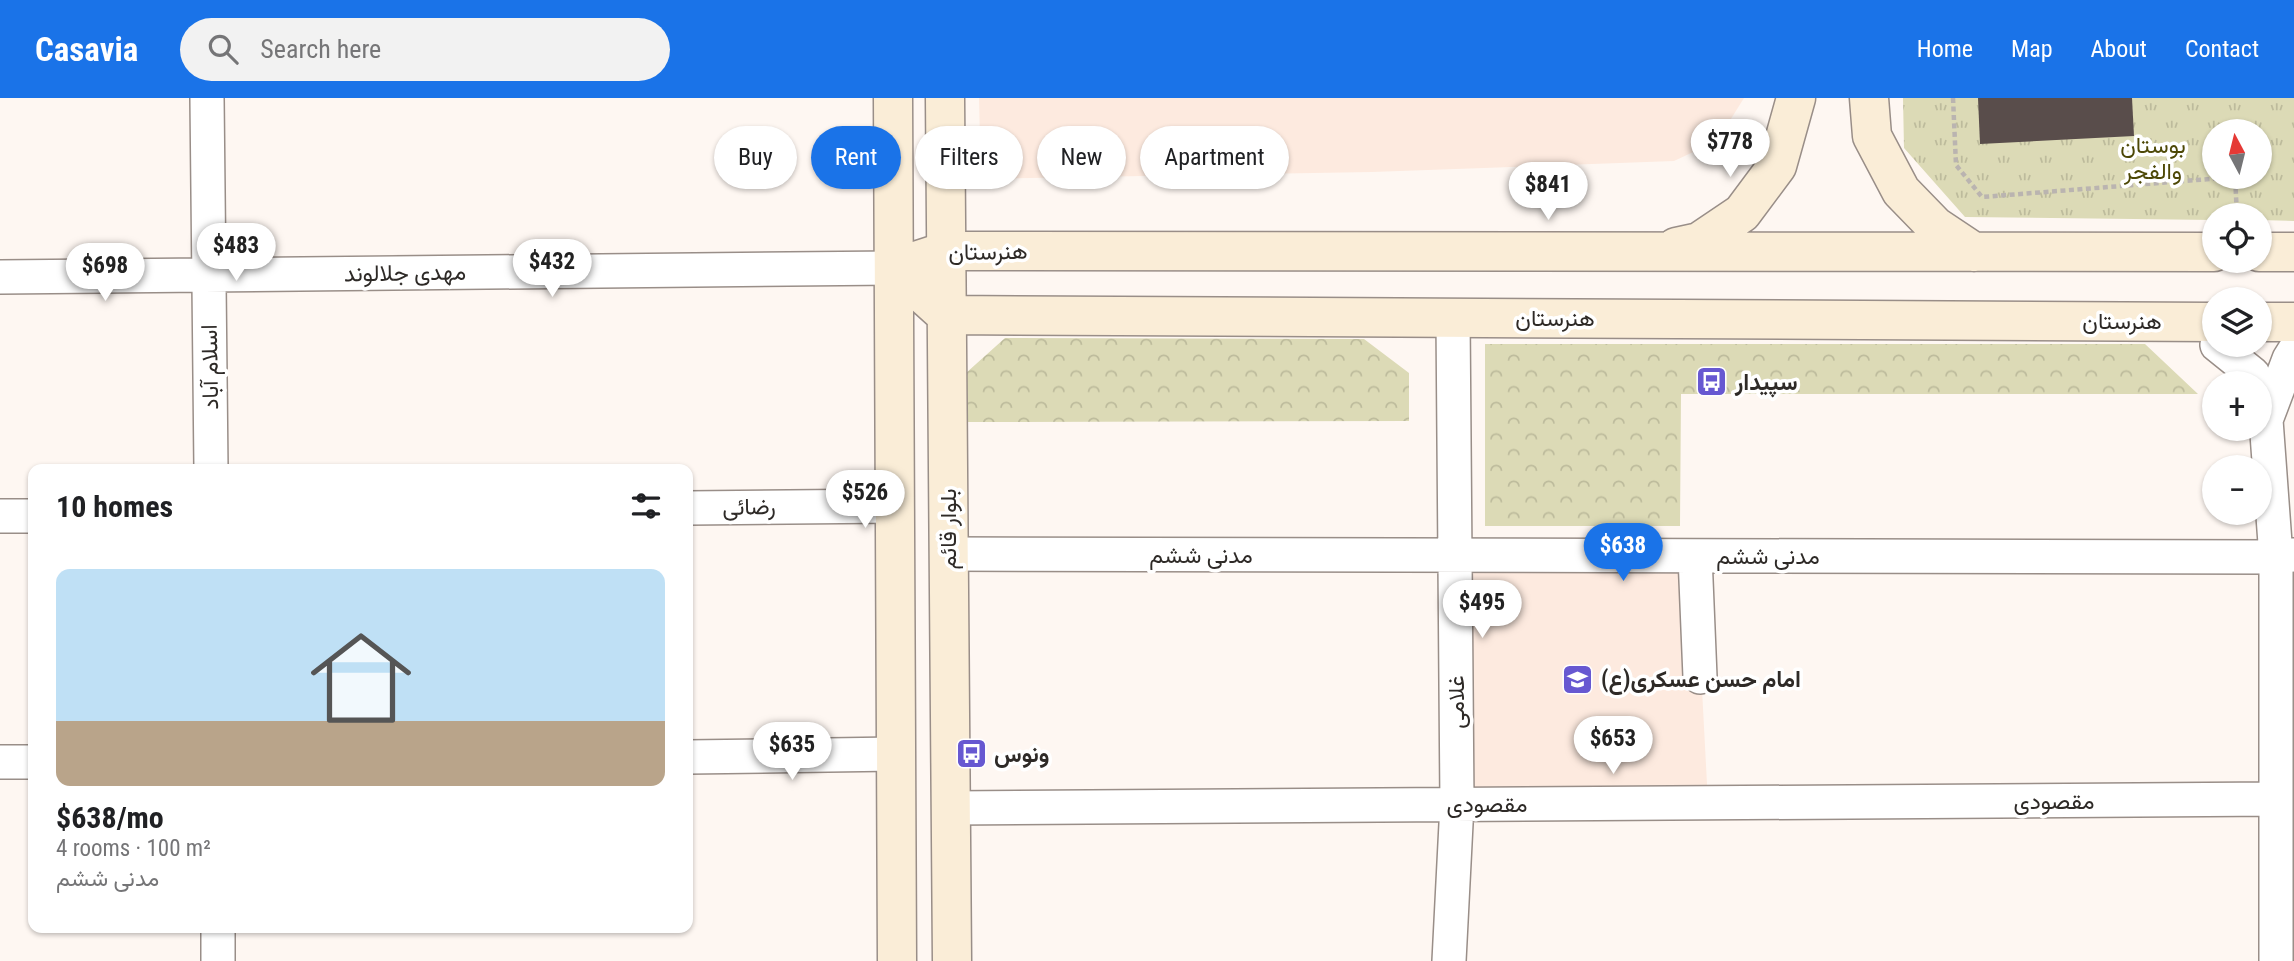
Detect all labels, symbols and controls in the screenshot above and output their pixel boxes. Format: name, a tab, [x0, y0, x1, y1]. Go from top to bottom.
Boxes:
search box	[180, 18, 670, 81]
text: Casavia	[35, 30, 138, 69]
icon: search	[204, 30, 242, 68]
text: Search here	[260, 34, 381, 64]
text: Home	[1917, 35, 1973, 63]
text: Map	[2011, 35, 2053, 63]
text: About	[2091, 35, 2147, 63]
text: Contact	[2185, 35, 2259, 63]
north arrow	[2202, 119, 2272, 189]
map controls	[2202, 119, 2272, 525]
pin: $778	[1689, 120, 1771, 179]
chip: Buy	[714, 126, 797, 189]
chip: Rent	[811, 126, 901, 189]
chip: Filters	[915, 126, 1023, 189]
chip: New	[1037, 126, 1126, 189]
chip: Apartment	[1140, 126, 1289, 189]
text: $778	[1707, 128, 1753, 155]
park label: بوستان والفجر	[2120, 132, 2186, 186]
pin: $841	[1507, 162, 1589, 222]
text: $841	[1525, 171, 1571, 198]
button: locate	[2202, 203, 2272, 273]
pin: $483	[195, 223, 277, 283]
text: $483	[213, 232, 259, 259]
street label: هنرستان	[948, 238, 1028, 267]
pin: $432	[511, 240, 593, 299]
pin: $698	[64, 244, 146, 303]
text: $432	[529, 248, 575, 275]
text: $698	[82, 252, 128, 279]
street label: مهدی جلالوند	[344, 258, 466, 289]
button: layers	[2202, 287, 2272, 357]
street label: هنرستان	[1515, 305, 1595, 333]
street label: هنرستان	[2082, 308, 2162, 336]
street label: اسلام آباد	[196, 324, 225, 410]
bus stop icon: سپیدار	[1695, 365, 1729, 399]
place label: سپیدار	[1734, 369, 1798, 398]
button: +	[2202, 371, 2272, 441]
button: −	[2202, 455, 2272, 525]
pin: $526	[824, 470, 906, 530]
text: $526	[842, 479, 888, 506]
icon: filters	[627, 487, 665, 525]
text: 10 homes	[56, 489, 173, 524]
street label: بلوار قائم	[935, 489, 963, 569]
street label: رضائی	[722, 493, 776, 522]
pin: $638	[1582, 524, 1664, 583]
text: $638	[1600, 532, 1646, 559]
street label: مدنی ششم	[1149, 542, 1253, 570]
street label: مدنی ششم	[1716, 543, 1820, 571]
pin: $495	[1441, 580, 1523, 640]
text: $495	[1459, 589, 1505, 616]
icon: home	[298, 615, 424, 741]
school or university icon: امام حسن عسکری(ع)	[1561, 662, 1595, 696]
place label: امام حسن عسکری(ع)	[1601, 666, 1801, 695]
street label: غلامی	[1443, 675, 1470, 729]
pin: $653	[1572, 716, 1654, 776]
pin: $635	[751, 722, 833, 782]
text: $653	[1590, 725, 1636, 752]
text: $635	[769, 731, 815, 758]
bus stop icon: ونوس	[954, 737, 988, 771]
place label: ونوس	[994, 741, 1050, 769]
street label: مقصودی	[2014, 788, 2094, 816]
street label: مقصودی	[1447, 791, 1527, 819]
text: $638/mo	[56, 800, 164, 835]
text: 4 rooms · 100 m²	[56, 835, 211, 862]
text: مدنی ششم	[56, 865, 159, 892]

